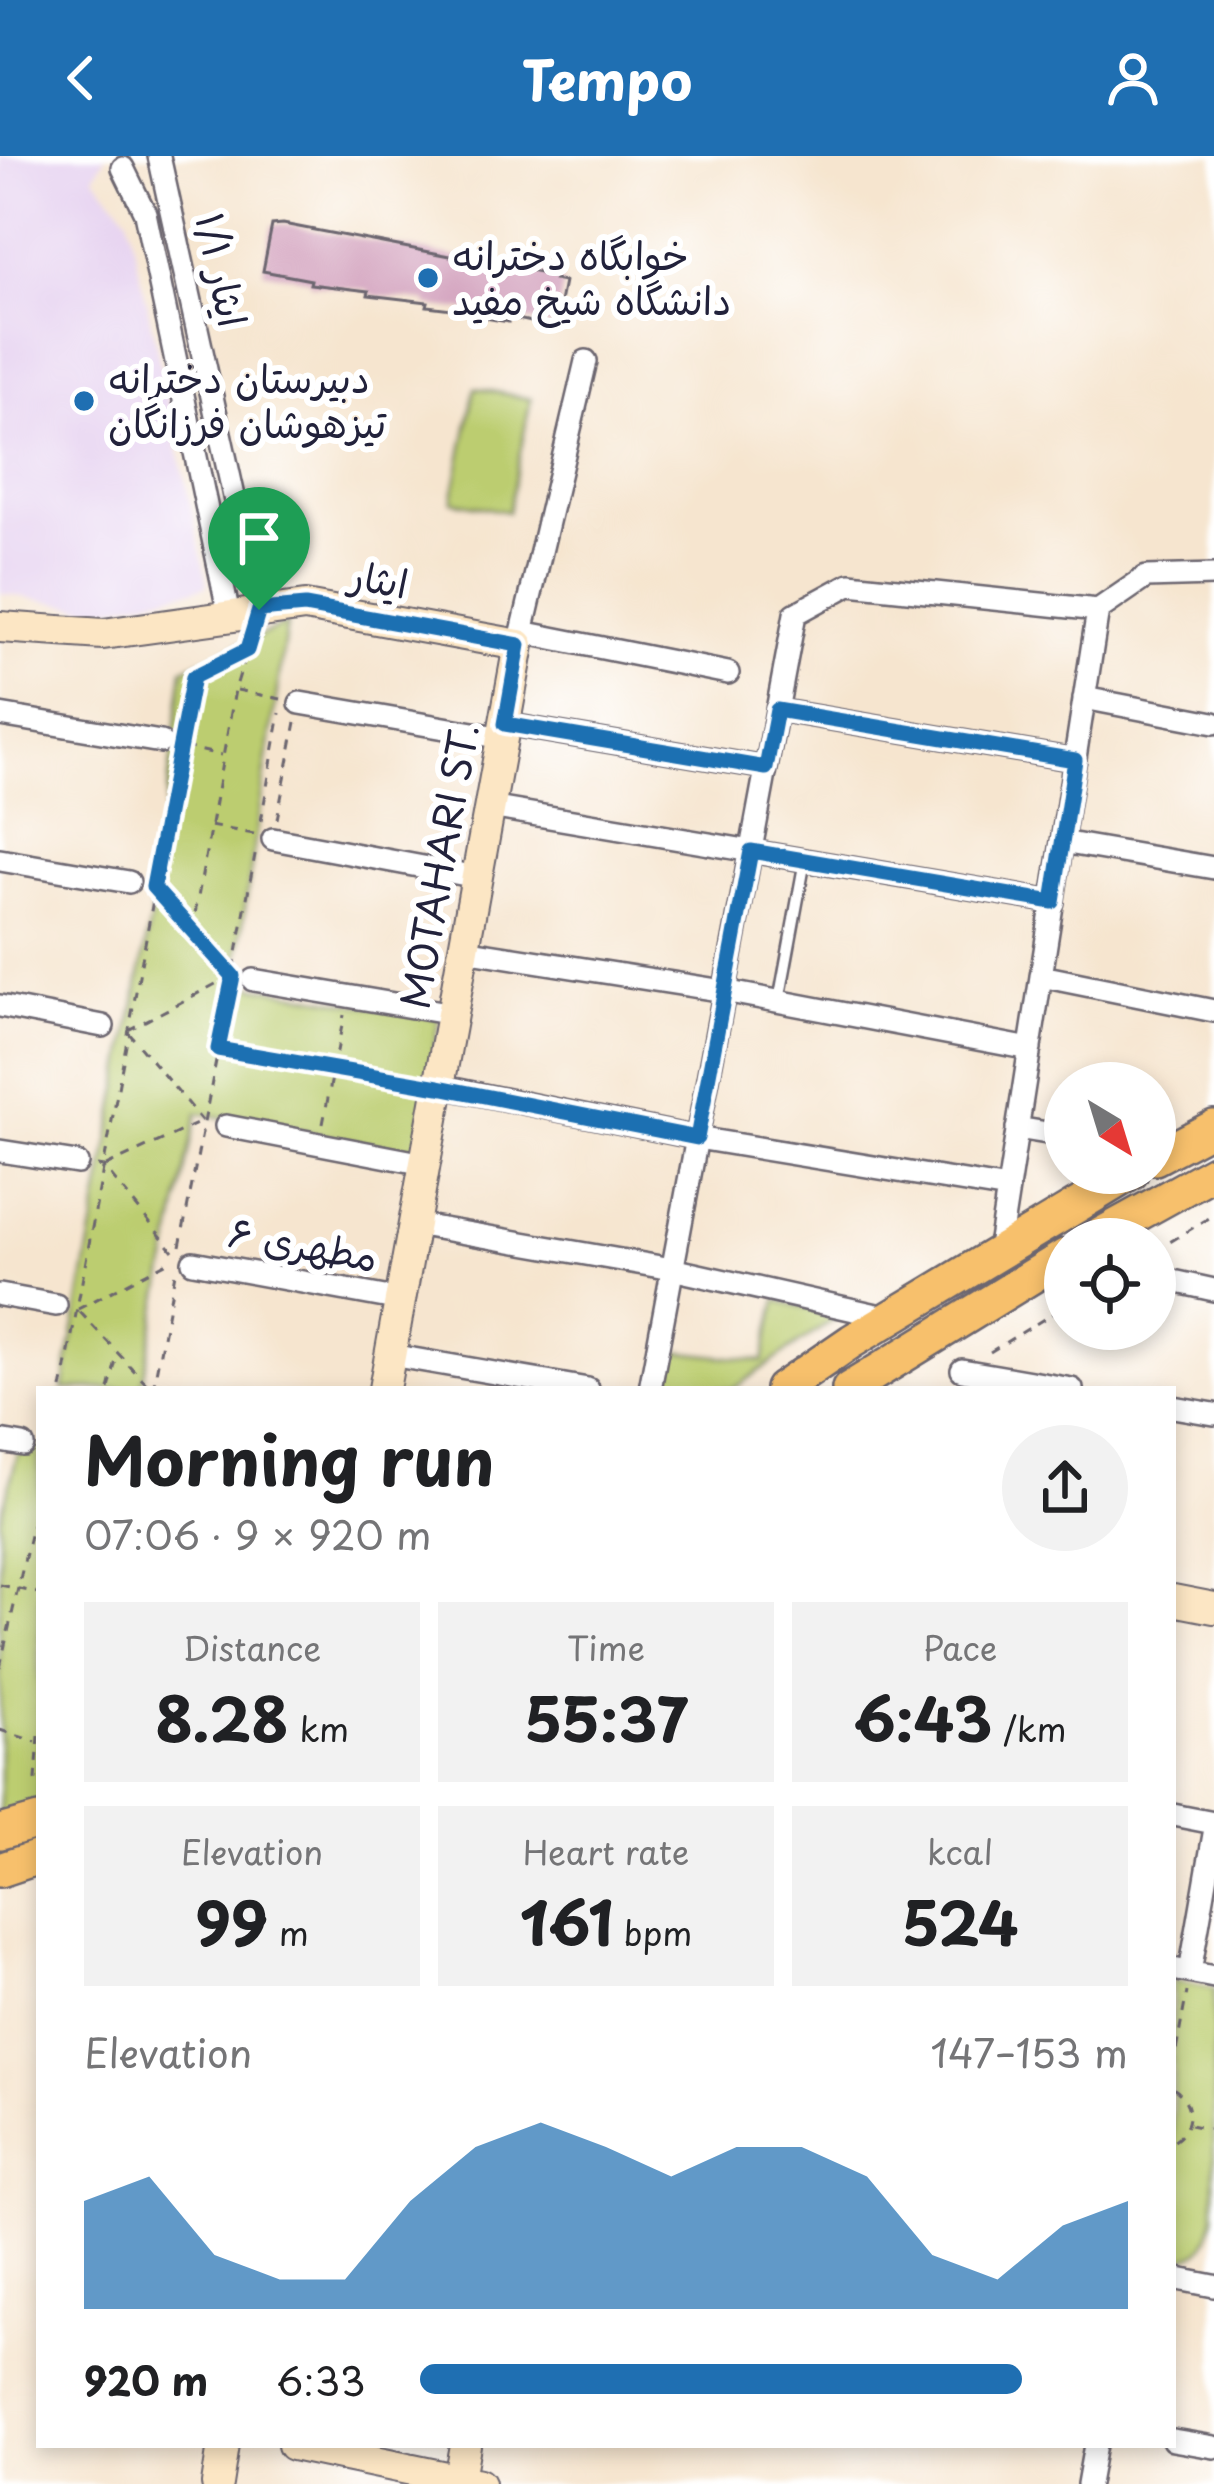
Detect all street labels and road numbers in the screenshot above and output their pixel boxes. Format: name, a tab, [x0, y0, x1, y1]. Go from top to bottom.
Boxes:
street label: ایثار ۱/۱	[183, 207, 264, 332]
street label: ایثار	[343, 543, 413, 612]
street label: MOTAHARI ST.	[383, 718, 492, 1013]
street label: مطهری ۶	[224, 1200, 383, 1285]

